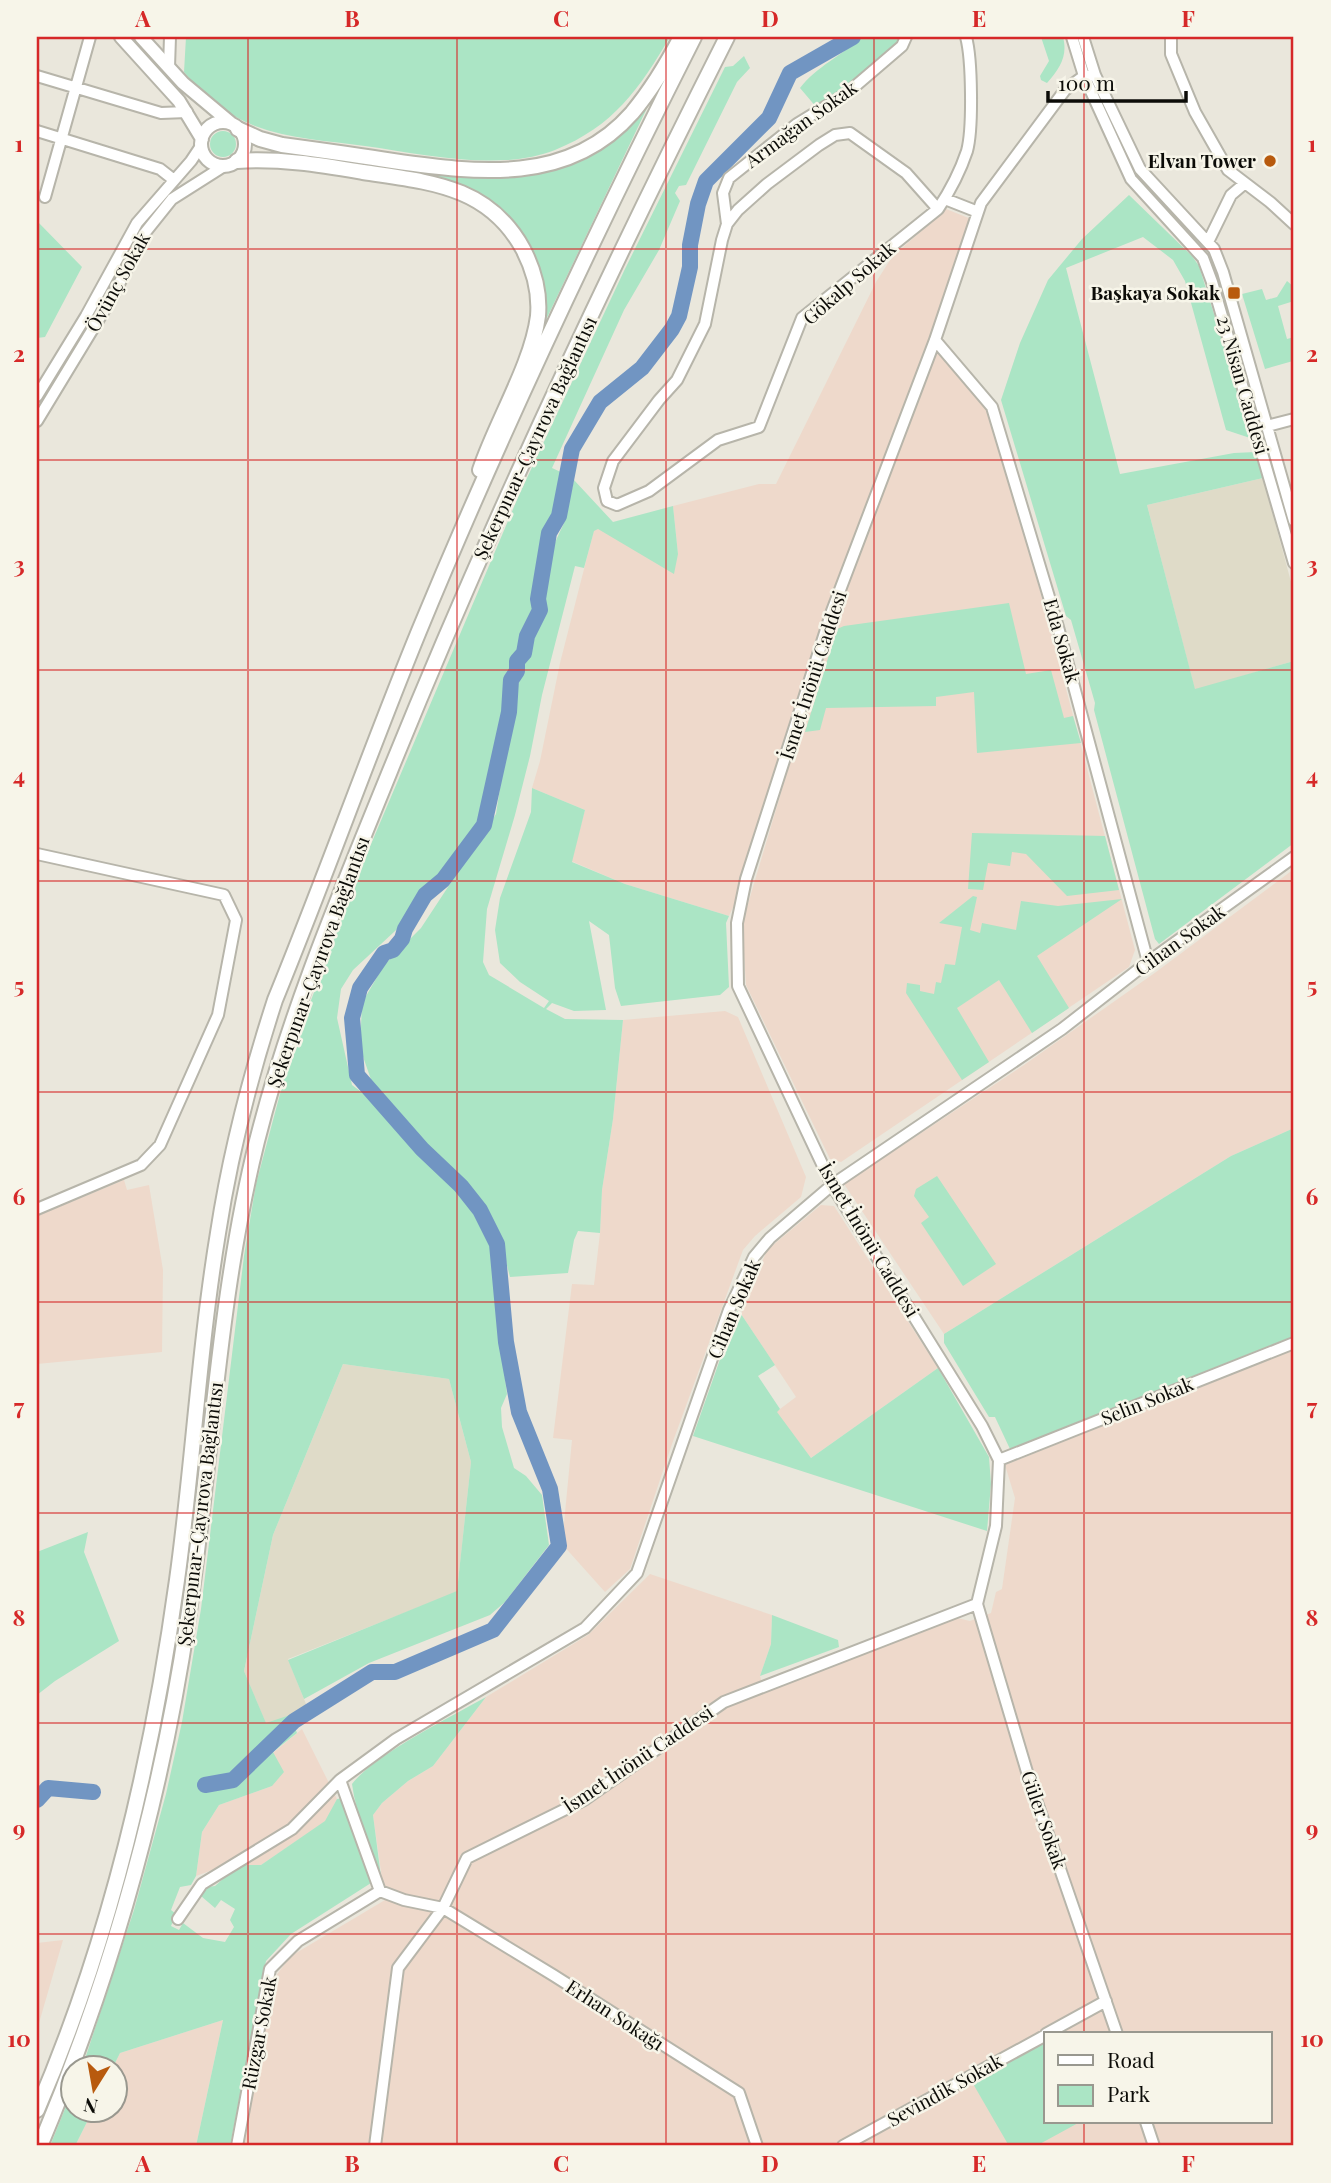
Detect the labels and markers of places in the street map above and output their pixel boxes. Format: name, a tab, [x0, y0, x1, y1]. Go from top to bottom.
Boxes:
place label: Elvan Tower	[1148, 147, 1256, 173]
marker: Elvan Tower	[1262, 153, 1278, 169]
place label: Başkaya Sokak	[1090, 279, 1221, 305]
marker: Başkaya Sokak	[1226, 285, 1242, 301]

